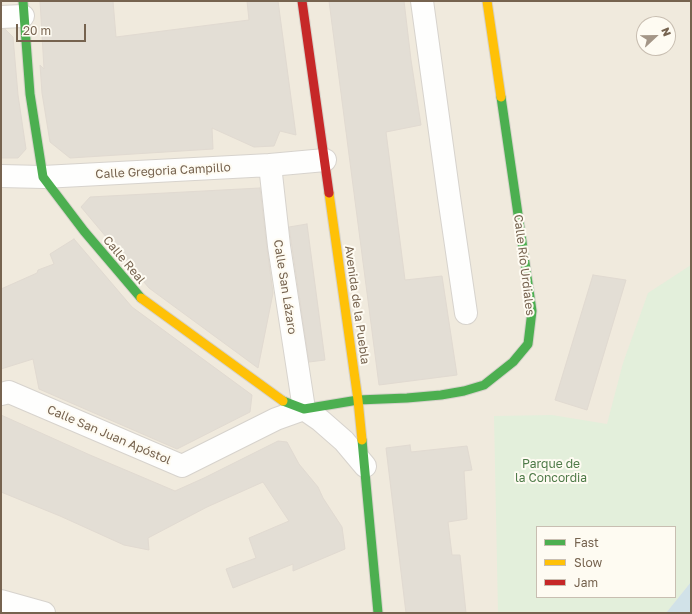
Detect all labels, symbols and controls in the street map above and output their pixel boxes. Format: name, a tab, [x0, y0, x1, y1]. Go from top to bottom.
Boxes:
scale bar	[18, 16, 88, 42]
north arrow	[636, 16, 676, 56]
text: 20 m	[23, 23, 51, 38]
text: N	[659, 25, 674, 38]
street label: Calle Gregoria Campillo	[95, 160, 231, 182]
street label: Calle Río Urdiales	[511, 214, 537, 316]
street label: Calle Real	[100, 233, 148, 287]
street label: Calle San Lázaro	[270, 239, 300, 335]
street label: Avenida de la Puebla	[342, 245, 372, 365]
street label: Calle San Juan Apóstol	[45, 402, 173, 468]
park label: Parque de la Concordia	[515, 457, 587, 485]
legend	[536, 526, 676, 598]
text: Fast	[574, 535, 599, 550]
text: Slow	[574, 555, 602, 570]
text: Jam	[574, 575, 598, 590]

